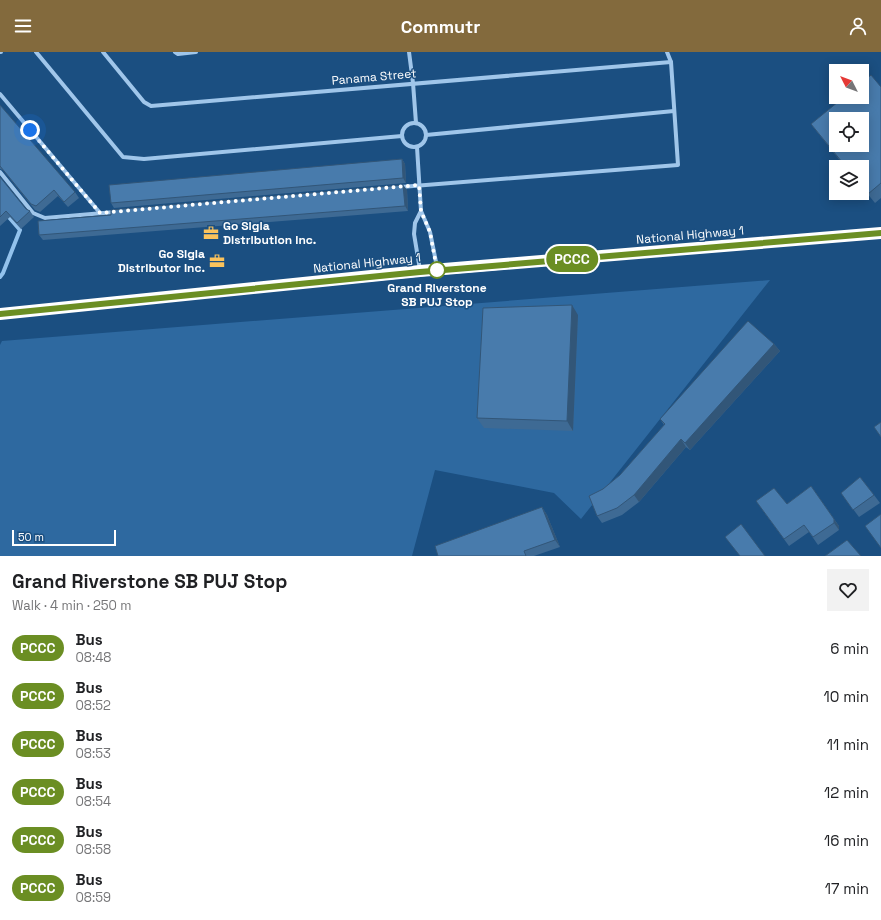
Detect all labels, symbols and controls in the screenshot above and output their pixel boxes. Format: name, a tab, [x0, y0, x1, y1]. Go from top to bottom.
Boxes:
icon: menu	[12, 15, 34, 37]
text: Commutr	[401, 15, 480, 38]
icon: person	[847, 15, 869, 37]
north arrow	[829, 64, 869, 104]
map controls	[829, 64, 869, 200]
street label: Panama Street	[331, 65, 417, 89]
button: locate	[829, 112, 869, 152]
your location	[20, 120, 40, 140]
button: layers	[829, 160, 869, 200]
place label: Go Sigla Distribution Inc.	[223, 218, 316, 248]
street label: National Highway 1	[635, 222, 745, 248]
office icon: Go Sigla Distribution Inc.	[202, 224, 220, 242]
place label: Go Sigla Distributor Inc.	[118, 246, 205, 276]
line badge: PCCC	[544, 246, 600, 272]
street label: National Highway 1	[312, 249, 422, 277]
text: PCCC	[554, 250, 590, 268]
office icon: Go Sigla Distributor Inc.	[208, 252, 226, 270]
marker: Grand Riverstone SB PUJ Stop	[428, 261, 446, 279]
place label: Grand Riverstone SB PUJ Stop	[387, 280, 487, 310]
scale bar	[12, 528, 116, 547]
text: 50 m	[18, 530, 44, 544]
text: Grand Riverstone SB PUJ Stop	[12, 569, 287, 594]
button: heart	[827, 569, 869, 611]
text: Walk · 4 min · 250 m	[12, 597, 131, 614]
text: Bus	[76, 630, 103, 649]
text: PCCC	[20, 639, 56, 657]
text: 6 min	[830, 639, 869, 658]
text: 08:48	[76, 649, 111, 666]
text: Bus	[76, 678, 103, 697]
text: PCCC	[20, 687, 56, 705]
text: 10 min	[823, 687, 869, 706]
text: 08:52	[76, 697, 111, 714]
text: Bus	[76, 726, 103, 745]
text: PCCC	[20, 735, 56, 753]
text: 11 min	[827, 735, 869, 754]
text: 08:53	[76, 745, 111, 762]
text: Bus	[76, 774, 103, 793]
text: PCCC	[20, 783, 56, 801]
text: 12 min	[824, 783, 869, 802]
text: 08:54	[76, 793, 111, 810]
text: Bus	[76, 822, 103, 841]
text: PCCC	[20, 831, 56, 849]
text: 16 min	[824, 831, 869, 850]
text: 08:58	[76, 841, 111, 858]
text: Bus	[76, 870, 103, 889]
text: PCCC	[20, 879, 56, 897]
text: 17 min	[825, 879, 869, 898]
text: 08:59	[76, 889, 111, 906]

